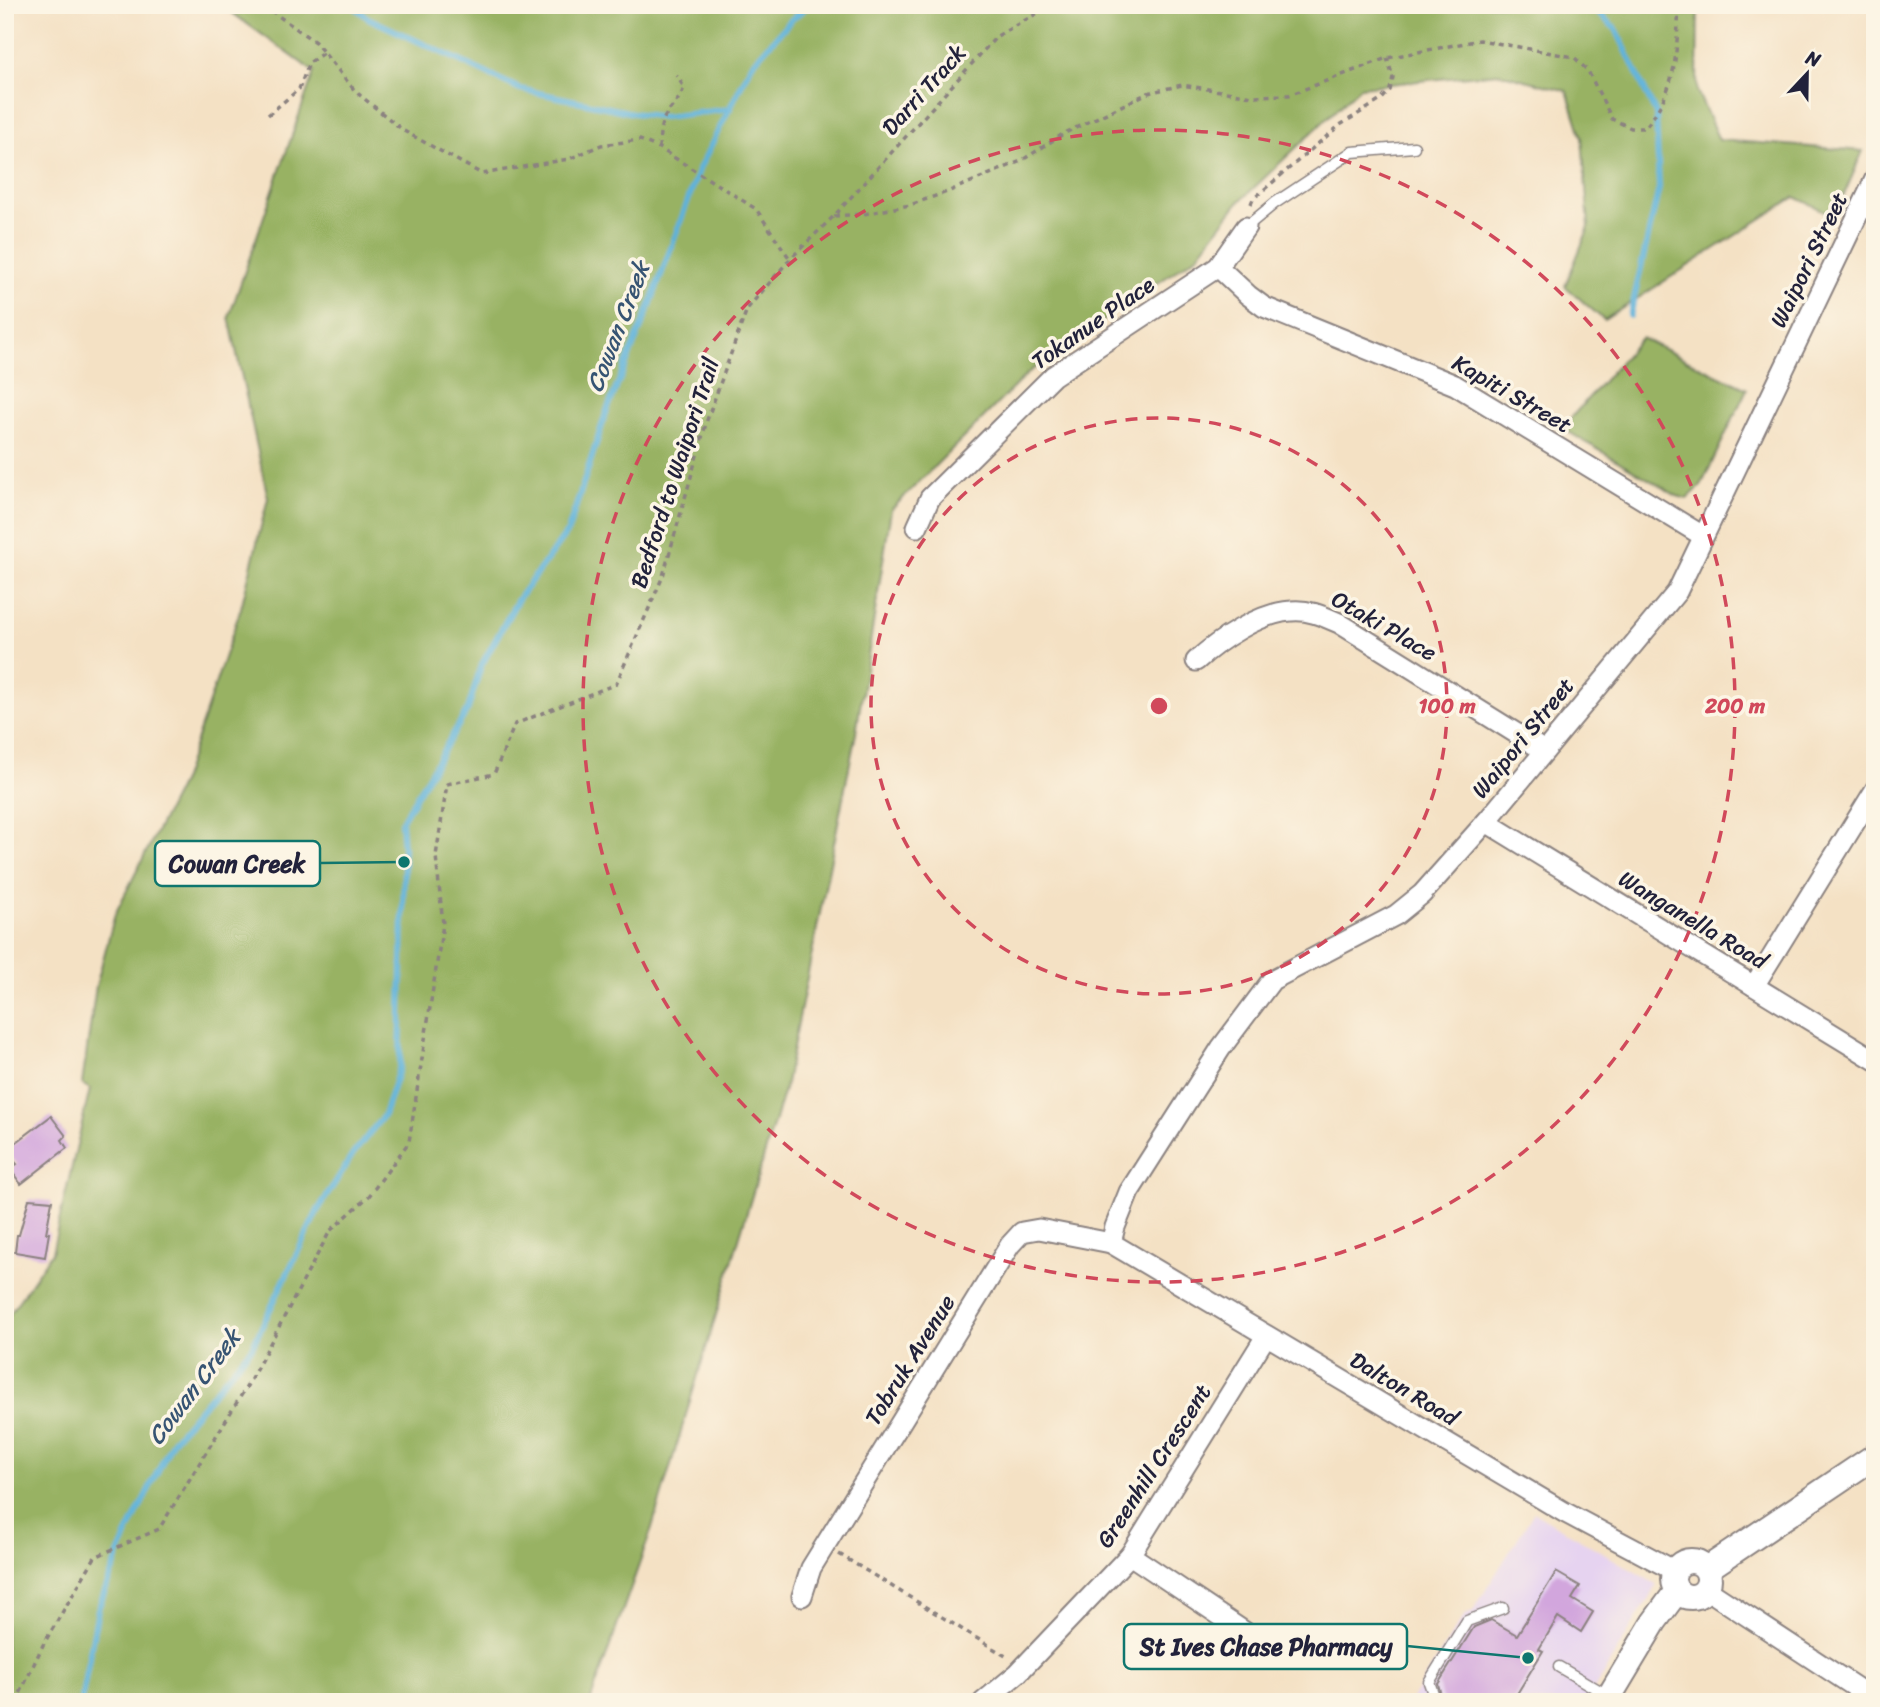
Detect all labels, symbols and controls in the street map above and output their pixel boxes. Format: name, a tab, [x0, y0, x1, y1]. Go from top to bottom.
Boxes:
street label: Darri Track	[871, 35, 977, 145]
north arrow	[1772, 38, 1842, 108]
text: N	[1800, 41, 1826, 77]
street label: Waipori Street	[1758, 185, 1860, 335]
water label: Cowan Creek	[574, 253, 663, 398]
street label: Tokanue Place	[1023, 265, 1163, 381]
street label: Kapiti Street	[1444, 343, 1580, 445]
street label: Bedford to Waipori Trail	[618, 352, 732, 594]
street label: Otaki Place	[1323, 579, 1445, 673]
street label: Waipori Street	[1461, 668, 1585, 808]
text: 100 m	[1418, 687, 1476, 725]
text: 200 m	[1704, 687, 1766, 725]
centre of rings	[1147, 694, 1171, 718]
callout: Cowan Creek	[155, 841, 320, 886]
text: Cowan Creek	[168, 843, 306, 885]
street label: Wanganella Road	[1610, 859, 1777, 982]
street label: Tobruk Avenue	[853, 1286, 967, 1434]
water label: Cowan Creek	[136, 1317, 254, 1454]
street label: Dalton Road	[1342, 1340, 1468, 1439]
street label: Greenhill Crescent	[1085, 1375, 1223, 1557]
callout: St Ives Chase Pharmacy	[1124, 1624, 1407, 1669]
text: St Ives Chase Pharmacy	[1139, 1626, 1393, 1668]

